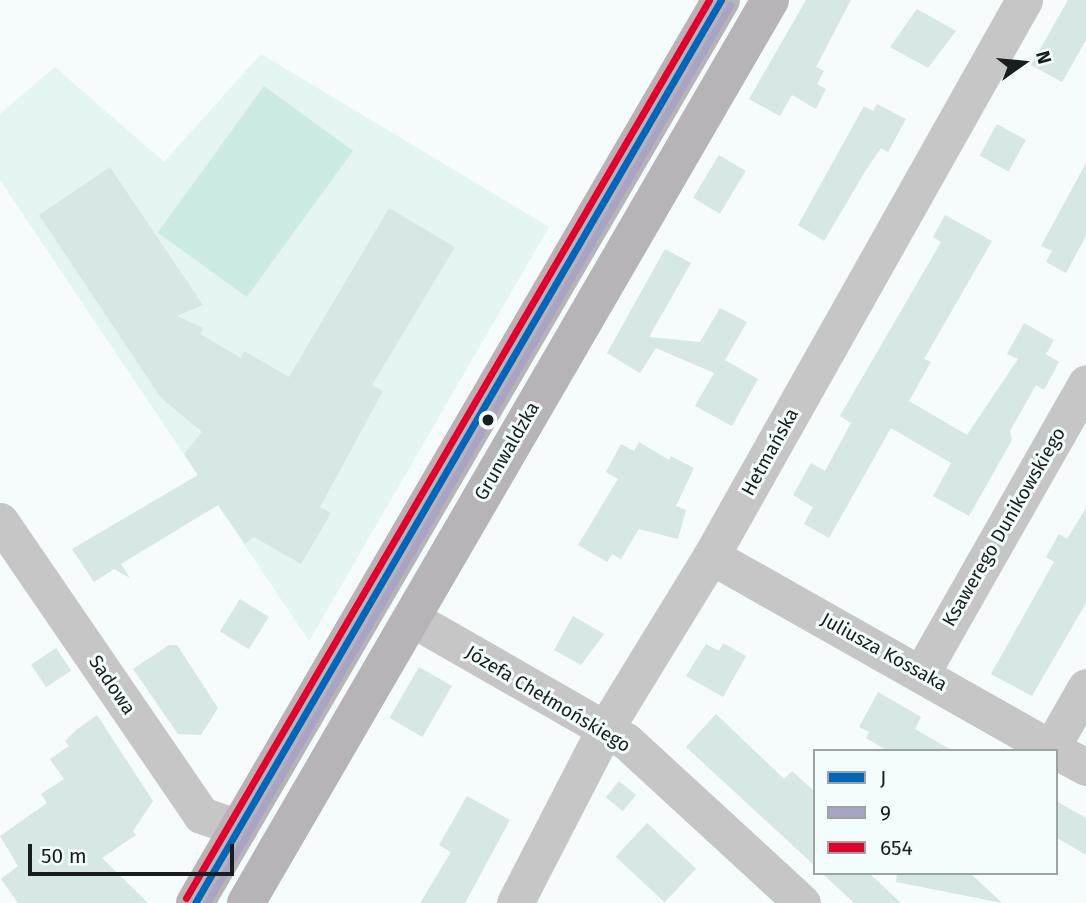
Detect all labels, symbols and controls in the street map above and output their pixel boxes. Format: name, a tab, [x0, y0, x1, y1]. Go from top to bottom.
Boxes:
north arrow	[988, 28, 1058, 98]
text: N	[1031, 48, 1057, 66]
street label: Grunwaldzka	[470, 398, 544, 504]
street label: Hetmańska	[737, 404, 803, 500]
unlabelled marker	[481, 413, 495, 427]
street label: Ksawerego Dunikowskiego	[938, 423, 1070, 631]
street label: Juliusza Kossaka	[817, 608, 951, 696]
street label: Józefa Chełmońskiego	[462, 641, 634, 757]
street label: Sadowa	[84, 651, 140, 719]
legend	[813, 749, 1058, 875]
text: J	[880, 765, 886, 791]
text: 9	[880, 800, 891, 826]
scale bar	[32, 830, 238, 874]
text: 654	[880, 835, 913, 861]
text: 50 m	[41, 843, 87, 869]

